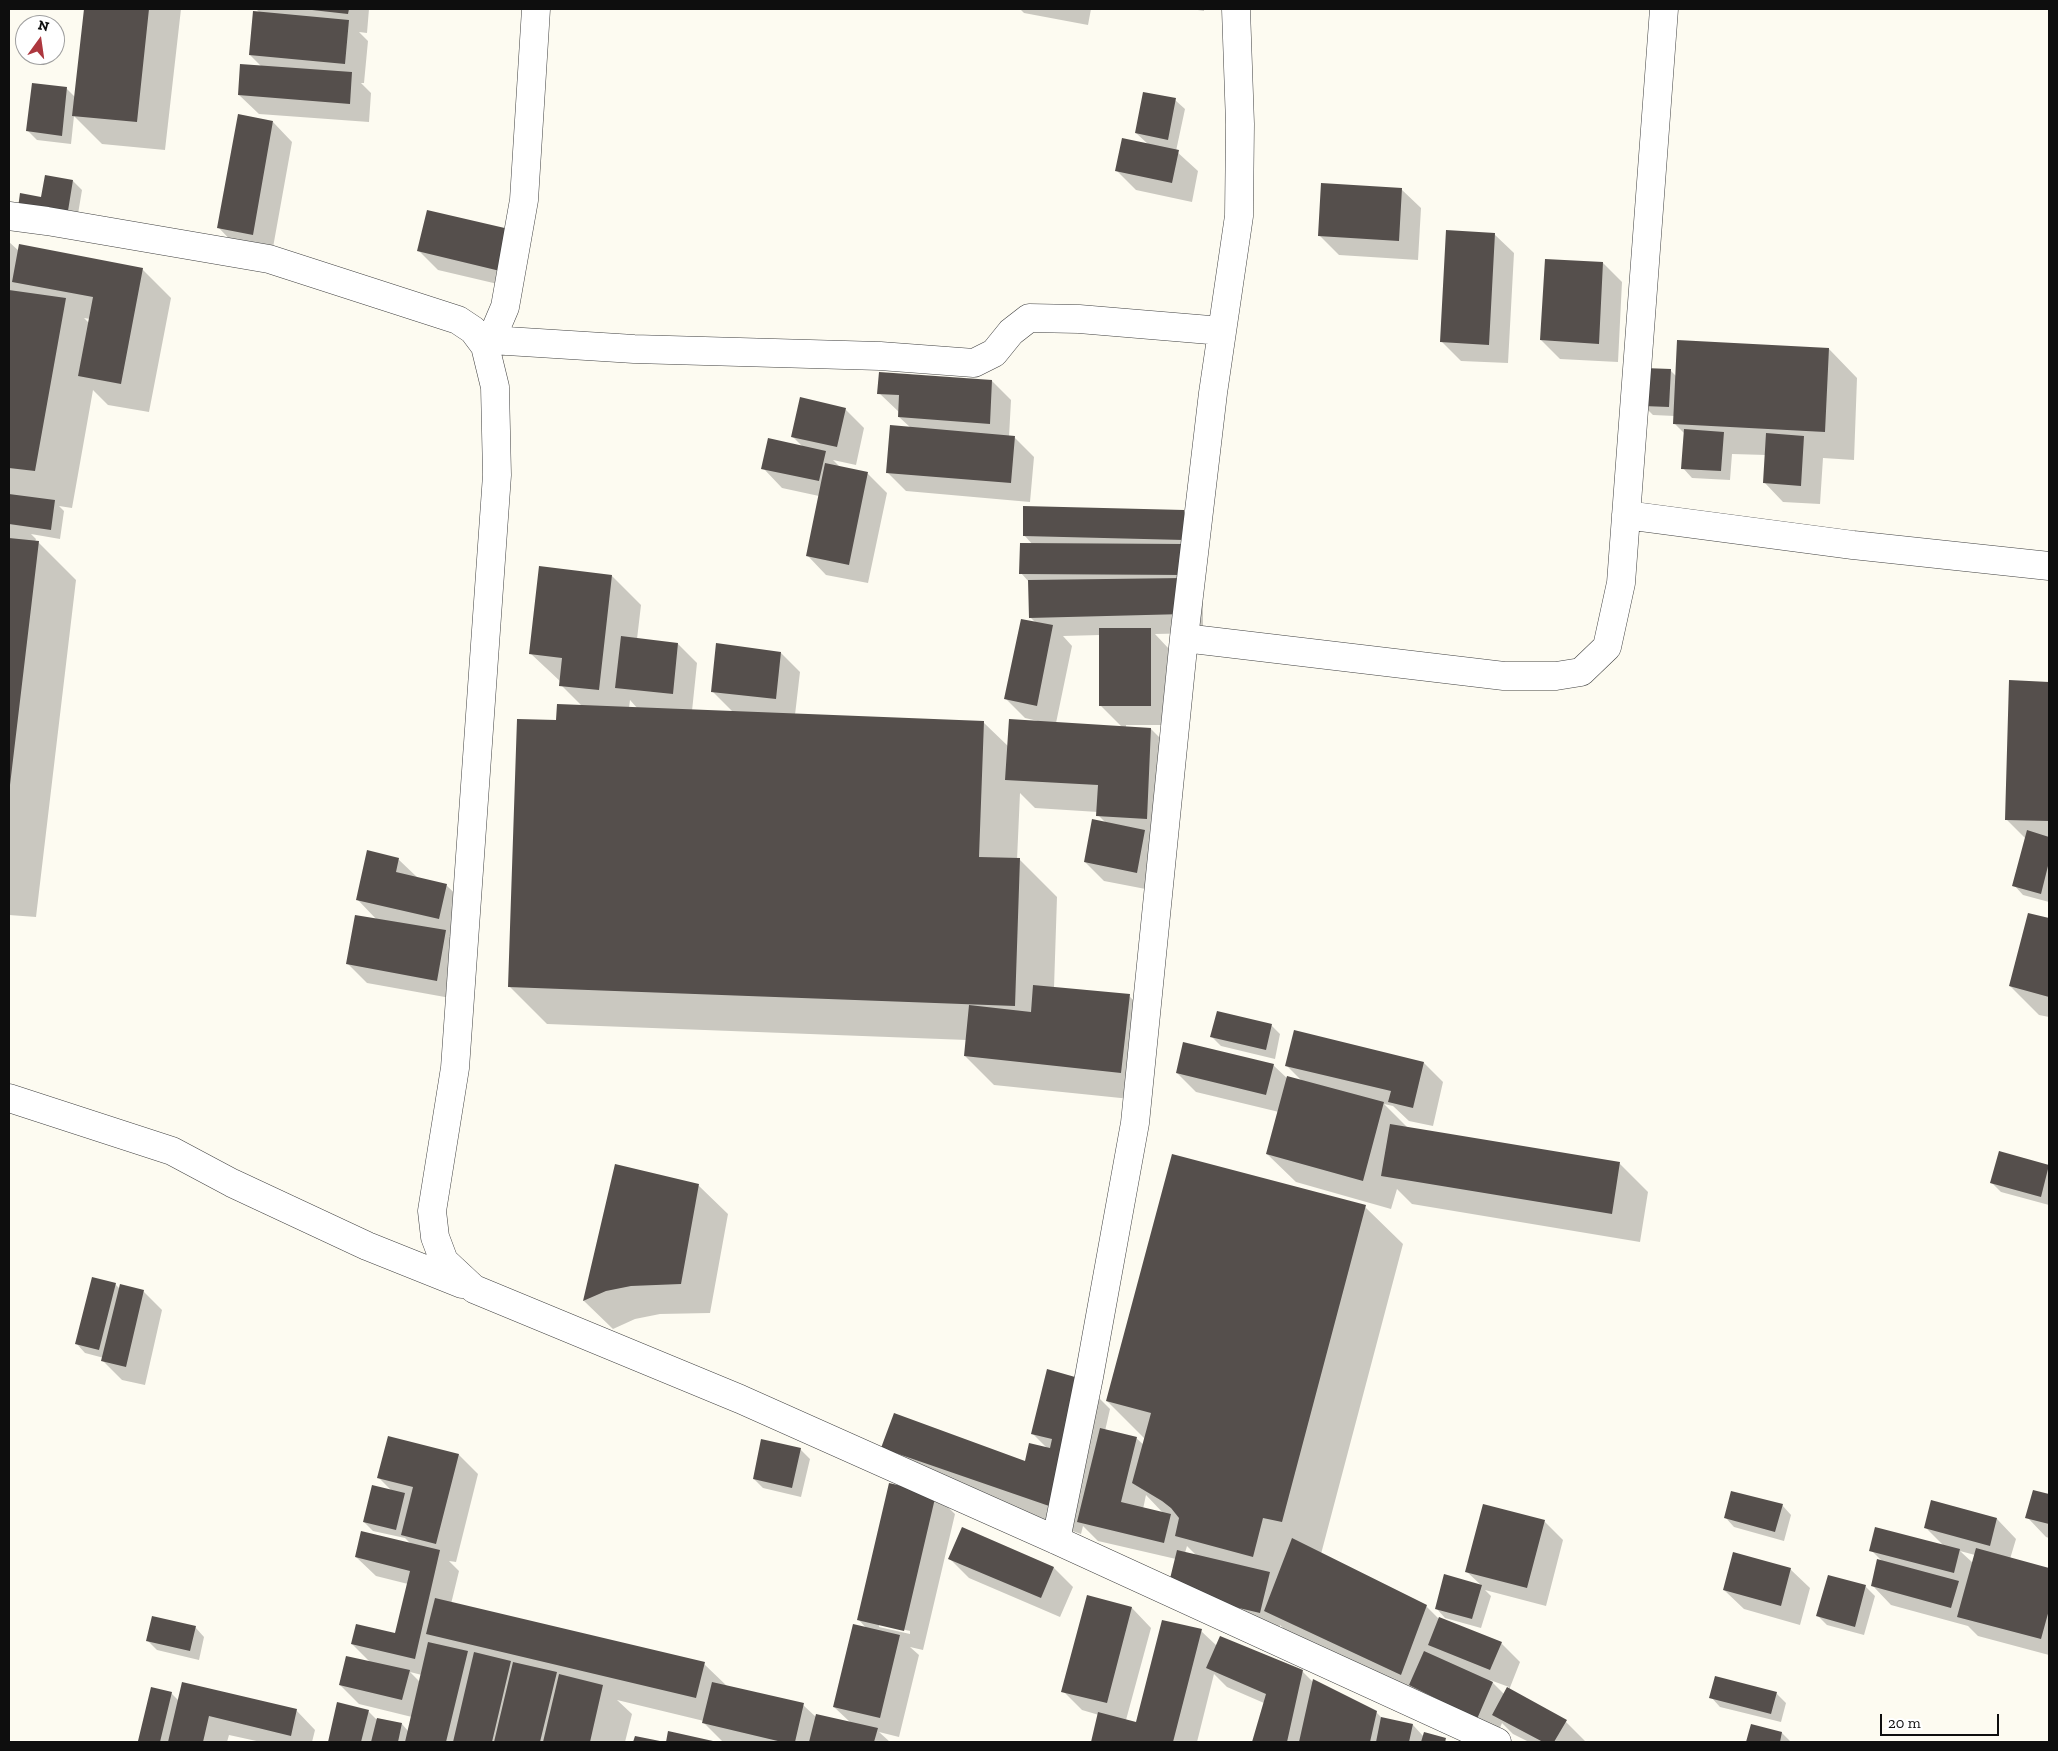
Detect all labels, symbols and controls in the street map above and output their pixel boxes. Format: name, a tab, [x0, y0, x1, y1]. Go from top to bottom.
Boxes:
north arrow	[15, 15, 65, 65]
text: N	[36, 16, 51, 35]
scale bar	[1883, 1704, 2002, 1736]
text: 20 m	[1888, 1714, 1921, 1732]

